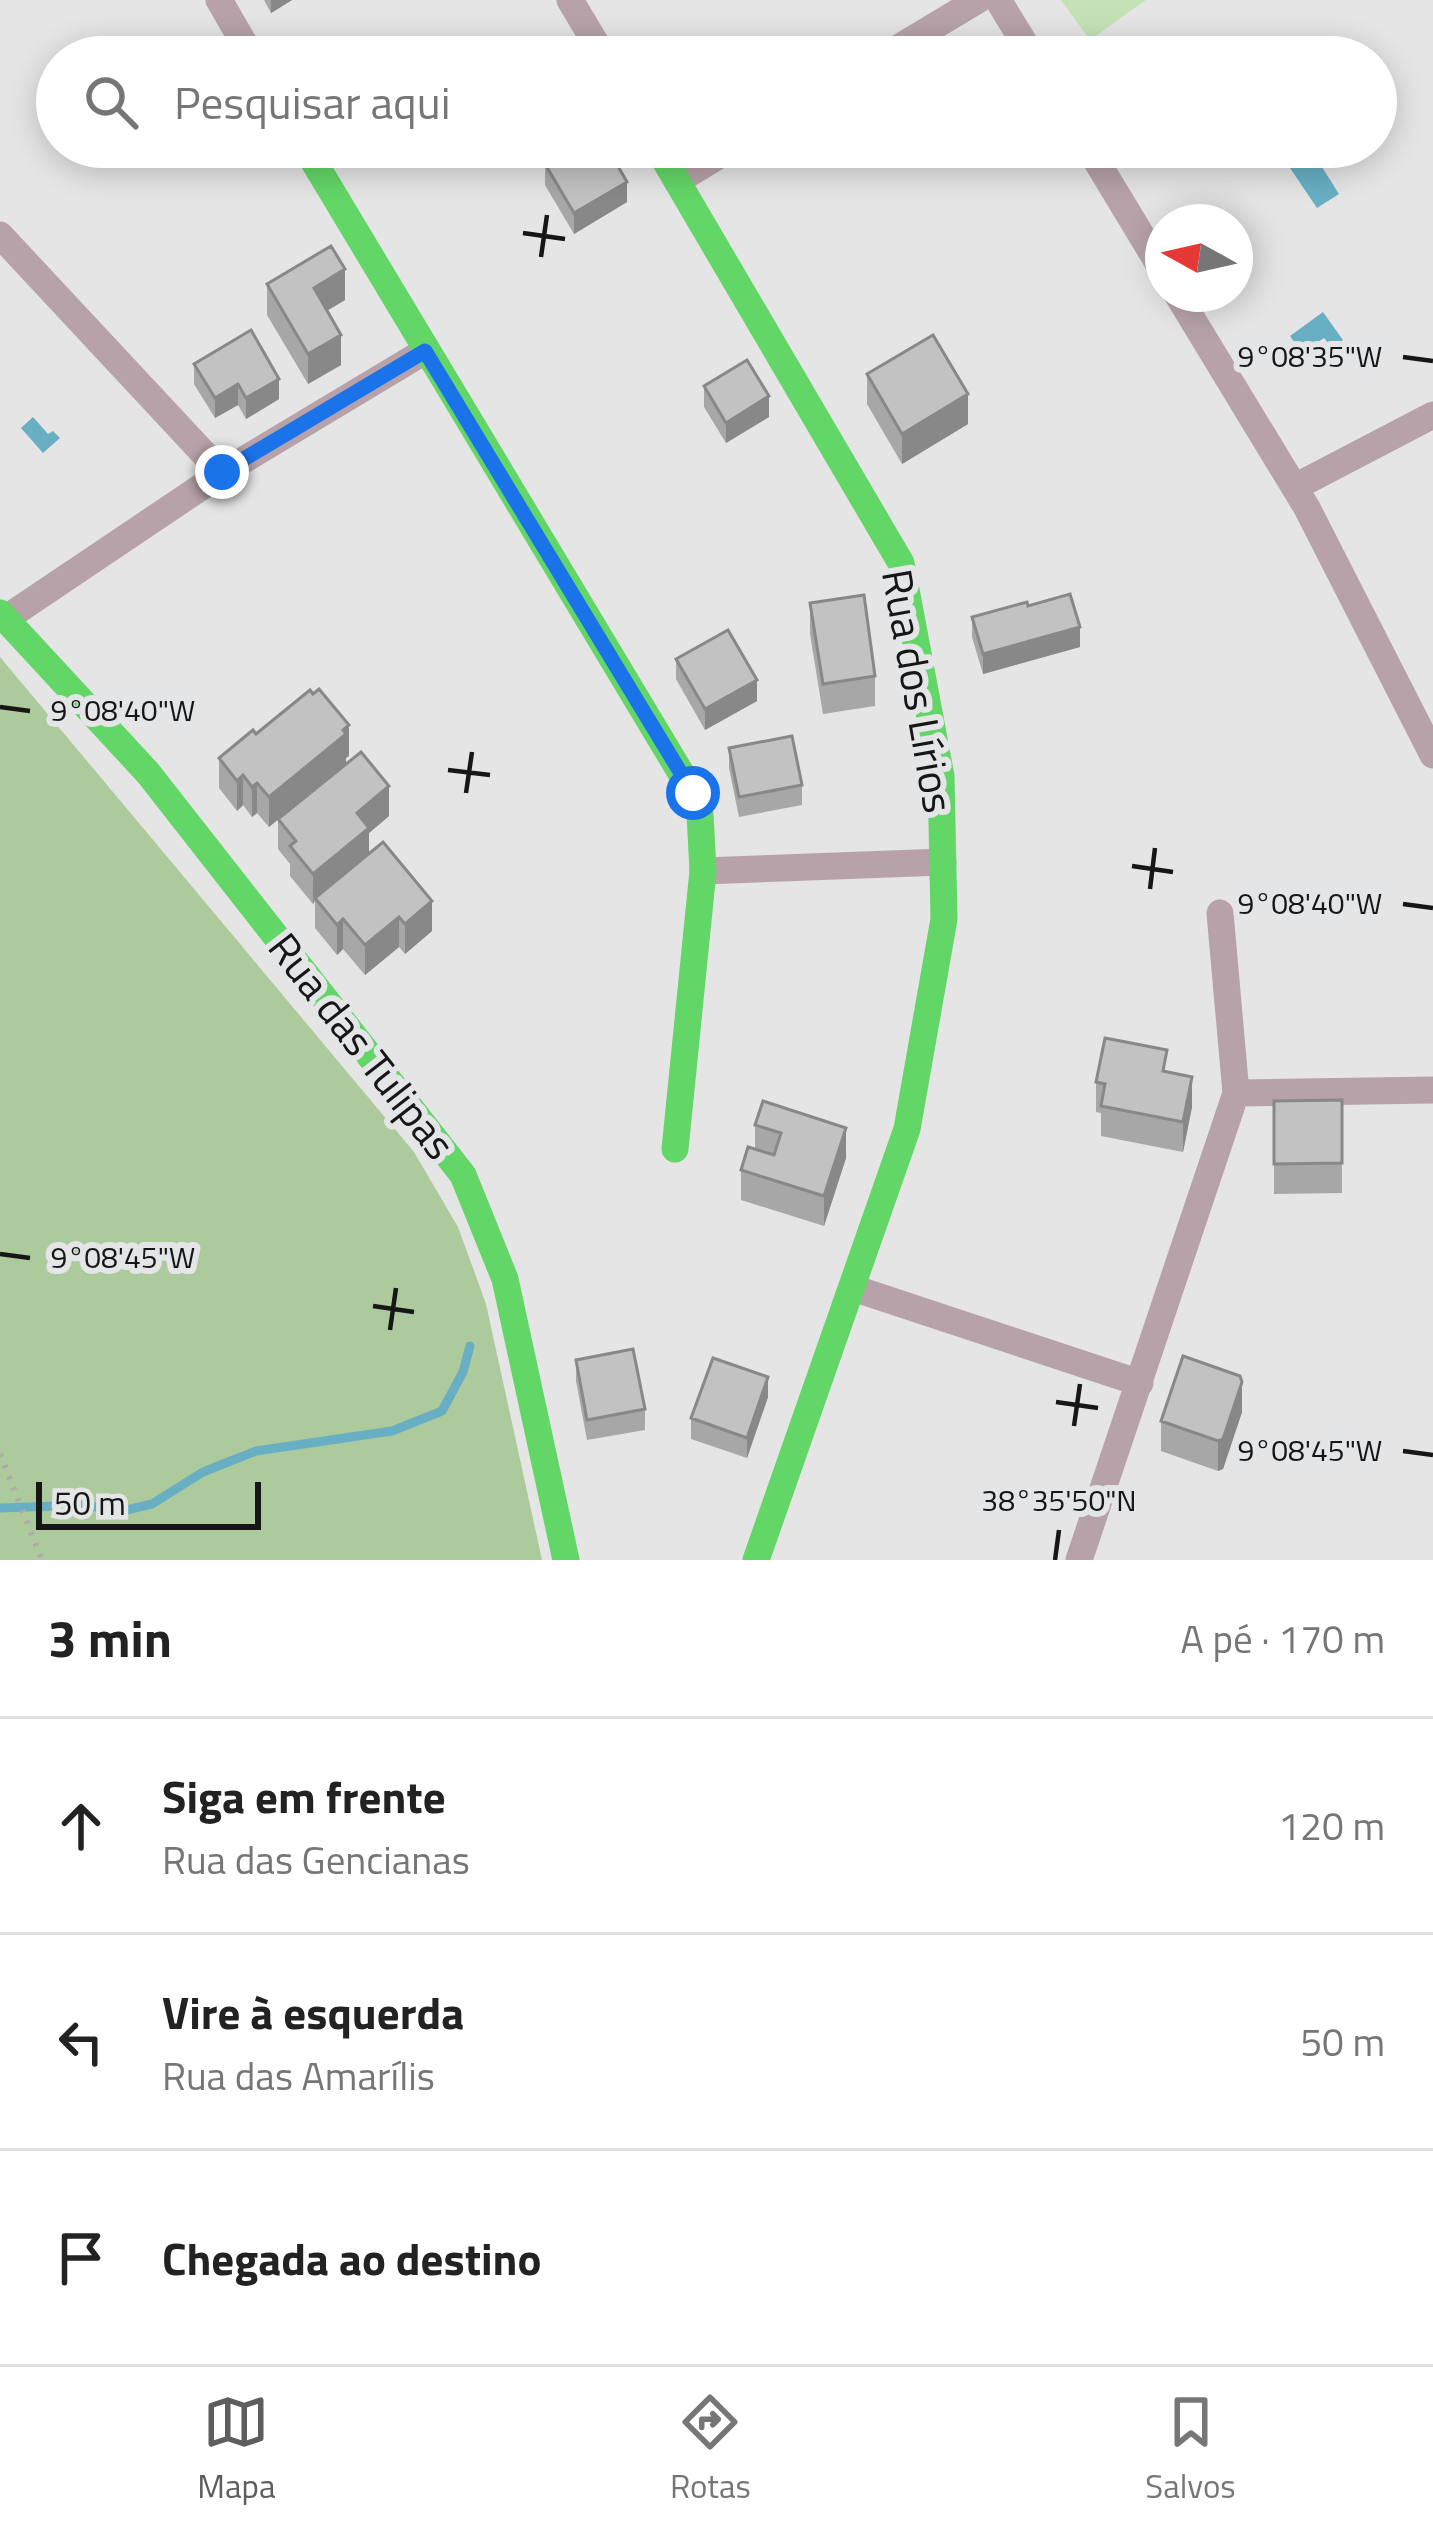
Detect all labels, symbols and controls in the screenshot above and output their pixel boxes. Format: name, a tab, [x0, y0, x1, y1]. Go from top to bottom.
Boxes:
search box	[36, 36, 1397, 168]
text: Pesquisar aqui	[174, 68, 450, 136]
icon: search	[78, 69, 144, 135]
north arrow	[1145, 204, 1253, 312]
text: 9°08'35"W	[1238, 333, 1382, 379]
route end	[195, 445, 249, 499]
street label: Rua dos Lírios	[866, 564, 972, 818]
text: 9°08'40"W	[51, 687, 195, 733]
route start	[666, 766, 720, 820]
text: 9°08'40"W	[1238, 880, 1382, 926]
street label: Rua das Tulipas	[254, 918, 472, 1173]
text: 9°08'45"W	[51, 1234, 195, 1280]
text: 9°08'45"W	[1238, 1427, 1382, 1473]
scale bar	[36, 1476, 261, 1529]
text: 38°35'50"N	[981, 1477, 1137, 1523]
text: 50 m	[54, 1478, 126, 1528]
text: 3 min	[48, 1599, 172, 1677]
text: A pé · 170 m	[1181, 1609, 1385, 1668]
text: Siga em frente	[162, 1762, 446, 1830]
icon: ahead	[48, 1793, 114, 1859]
text: 120 m	[1278, 1796, 1385, 1855]
text: Rua das Gencianas	[162, 1830, 470, 1889]
text: Vire à esquerda	[162, 1978, 464, 2046]
icon: left	[48, 2009, 114, 2075]
text: 50 m	[1300, 2012, 1385, 2071]
text: Rua das Amarílis	[162, 2046, 435, 2105]
text: Chegada ao destino	[162, 2224, 541, 2292]
icon: arrive	[48, 2225, 114, 2291]
tab: Mapa	[197, 2389, 275, 2511]
tab: Rotas	[670, 2389, 751, 2511]
tab: Salvos	[1145, 2389, 1236, 2511]

